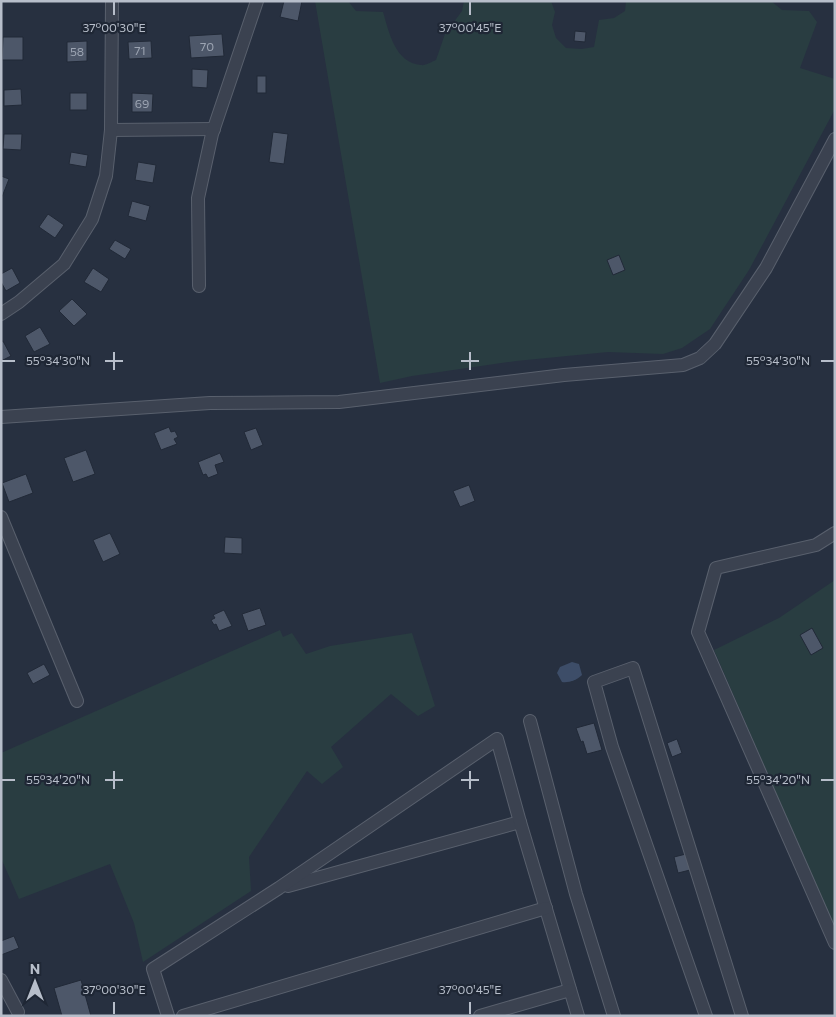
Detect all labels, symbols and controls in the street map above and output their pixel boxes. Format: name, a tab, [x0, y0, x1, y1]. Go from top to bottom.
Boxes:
text: 37°00'30"E	[82, 20, 146, 34]
text: 37°00'45"E	[439, 20, 501, 34]
house number: 70	[200, 39, 214, 53]
house number: 71	[134, 43, 146, 57]
house number: 58	[70, 44, 84, 58]
house number: 69	[135, 96, 149, 110]
text: 55°34'30"N	[26, 353, 90, 367]
text: 55°34'30"N	[746, 353, 810, 367]
text: 55°34'20"N	[26, 772, 90, 786]
text: 55°34'20"N	[746, 772, 810, 786]
north arrow	[10, 957, 60, 1007]
text: N	[30, 960, 40, 977]
text: 37°00'30"E	[82, 982, 146, 996]
text: 37°00'45"E	[439, 982, 501, 996]

